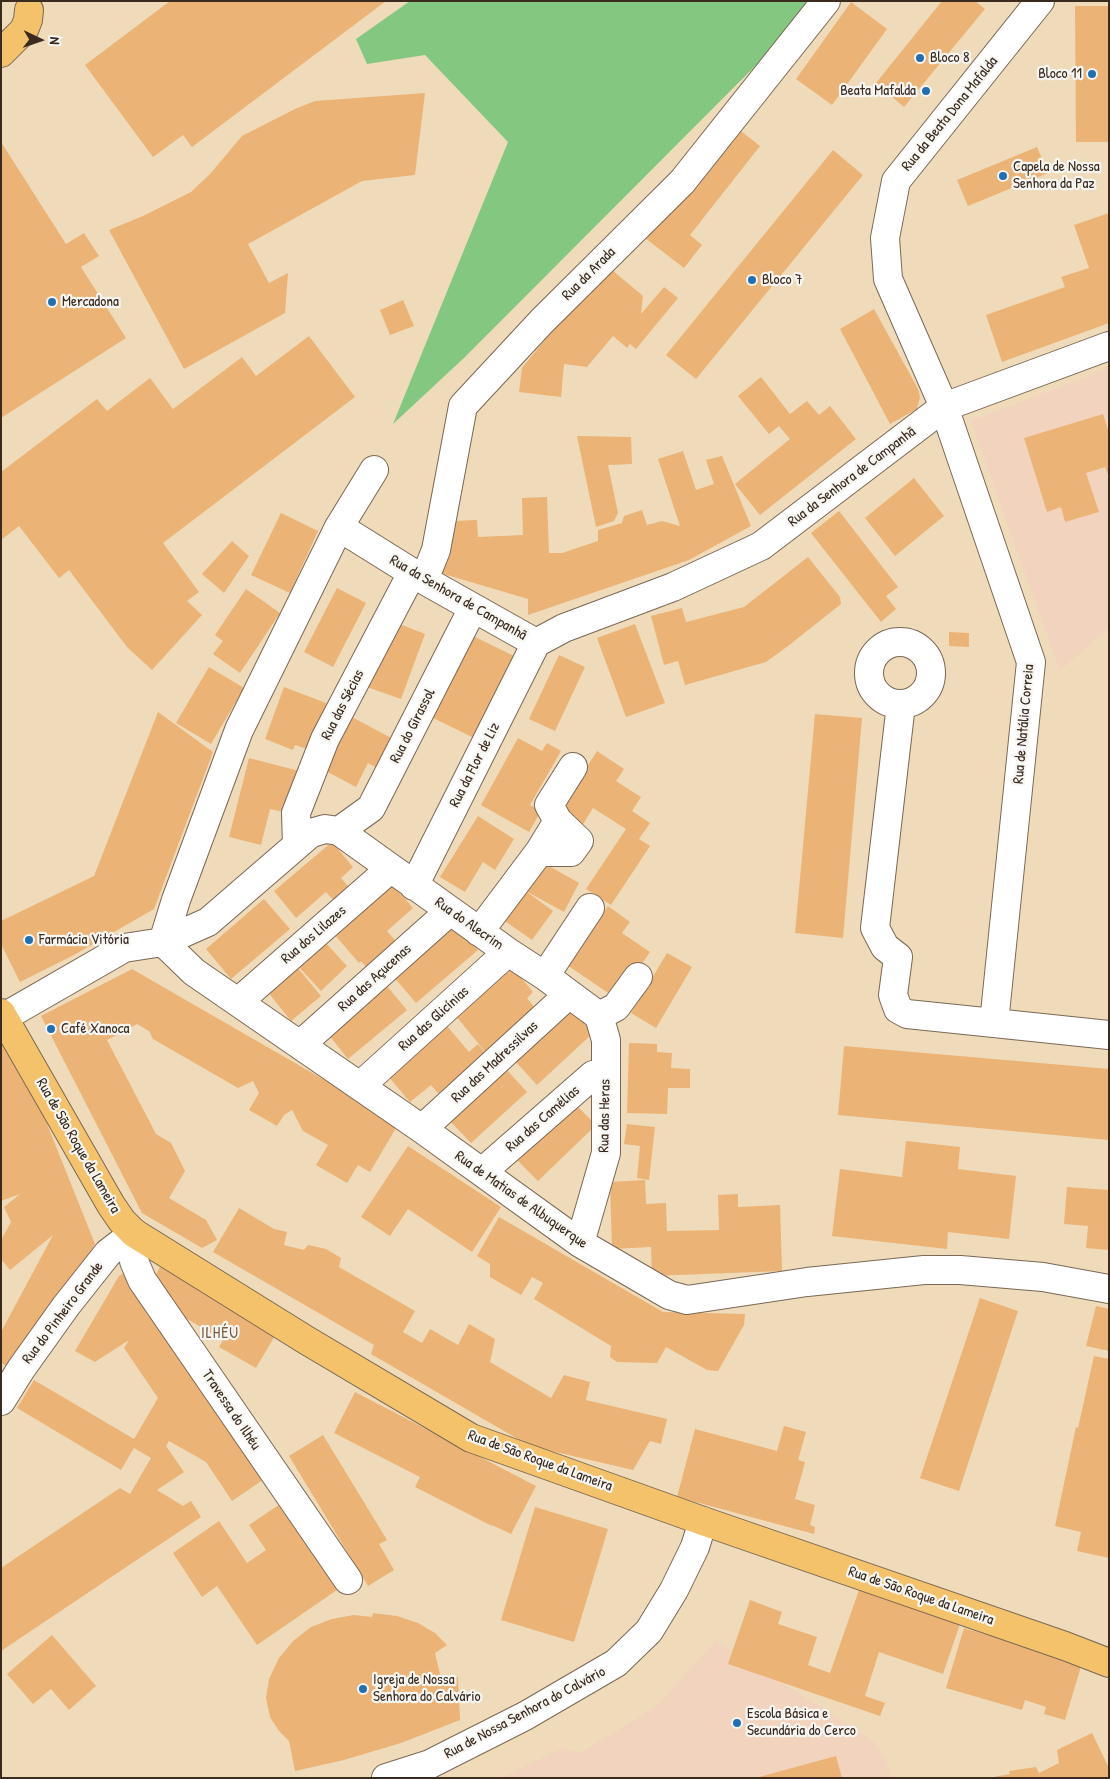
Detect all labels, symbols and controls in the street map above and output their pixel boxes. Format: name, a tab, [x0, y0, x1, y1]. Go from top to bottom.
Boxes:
north arrow	[15, 15, 65, 65]
text: N	[46, 37, 65, 45]
place label: Bloco 8	[930, 49, 969, 67]
marker: Bloco 8	[914, 52, 926, 64]
street label: Rua da Beata Dona Mafalda	[898, 53, 1002, 175]
place label: Bloco 11	[1038, 65, 1082, 83]
marker: Bloco 11	[1086, 68, 1098, 80]
place label: Beata Mafalda	[840, 82, 916, 100]
marker: Beata Mafalda	[920, 85, 932, 97]
place label: Capela de Nossa Senhora da Paz	[1013, 158, 1100, 193]
marker: Capela de Nossa Senhora da Paz	[997, 170, 1009, 182]
street label: Rua da Arada	[559, 244, 619, 304]
place label: Bloco 7	[762, 271, 802, 289]
marker: Bloco 7	[746, 274, 758, 286]
place label: Mercadona	[62, 293, 119, 311]
marker: Mercadona	[46, 296, 58, 308]
street label: Rua da Senhora de Campanhã	[785, 423, 919, 531]
street label: Rua da Senhora de Campanhã	[386, 551, 530, 645]
street label: Rua de Natália Correia	[1010, 663, 1038, 785]
street label: Rua das Sécias	[318, 667, 368, 743]
street label: Rua do Girassol	[387, 686, 439, 766]
street label: Rua da Flor de Liz	[446, 720, 504, 810]
street label: Rua do Alecrim	[431, 894, 507, 954]
street label: Rua dos Lilazes	[278, 902, 350, 968]
place label: Farmácia Vitória	[39, 931, 129, 949]
marker: Farmácia Vitória	[23, 934, 35, 946]
street label: Rua das Açucenas	[335, 940, 415, 1016]
street label: Rua das Glicínias	[395, 983, 473, 1055]
street label: Rua das Madressilvas	[448, 1017, 542, 1107]
place label: Café Xanoca	[61, 1020, 129, 1038]
marker: Café Xanoca	[45, 1023, 57, 1035]
street label: Rua de São Roque da Lameira	[32, 1075, 124, 1217]
street label: Rua das Heras	[595, 1079, 615, 1153]
street label: Rua das Camélias	[502, 1082, 584, 1156]
street label: Rua de Matias de Albuquerque	[451, 1147, 591, 1253]
street label: Rua do Pinheiro Grande	[19, 1258, 107, 1368]
district label: ILHÉU	[200, 1324, 240, 1344]
street label: Travessa do Ilhéu	[198, 1367, 264, 1453]
street label: Rua de São Roque da Lameira	[465, 1426, 615, 1496]
street label: Rua de São Roque da Lameira	[846, 1563, 996, 1629]
street label: Rua de Nossa Senhora do Calvário	[441, 1663, 609, 1763]
place label: Igreja de Nossa Senhora do Calvário	[373, 1671, 481, 1706]
marker: Igreja de Nossa Senhora do Calvário	[357, 1683, 369, 1695]
place label: Escola Básica e Secundária do Cerco	[747, 1705, 856, 1740]
marker: Escola Básica e Secundária do Cerco	[731, 1717, 743, 1729]

